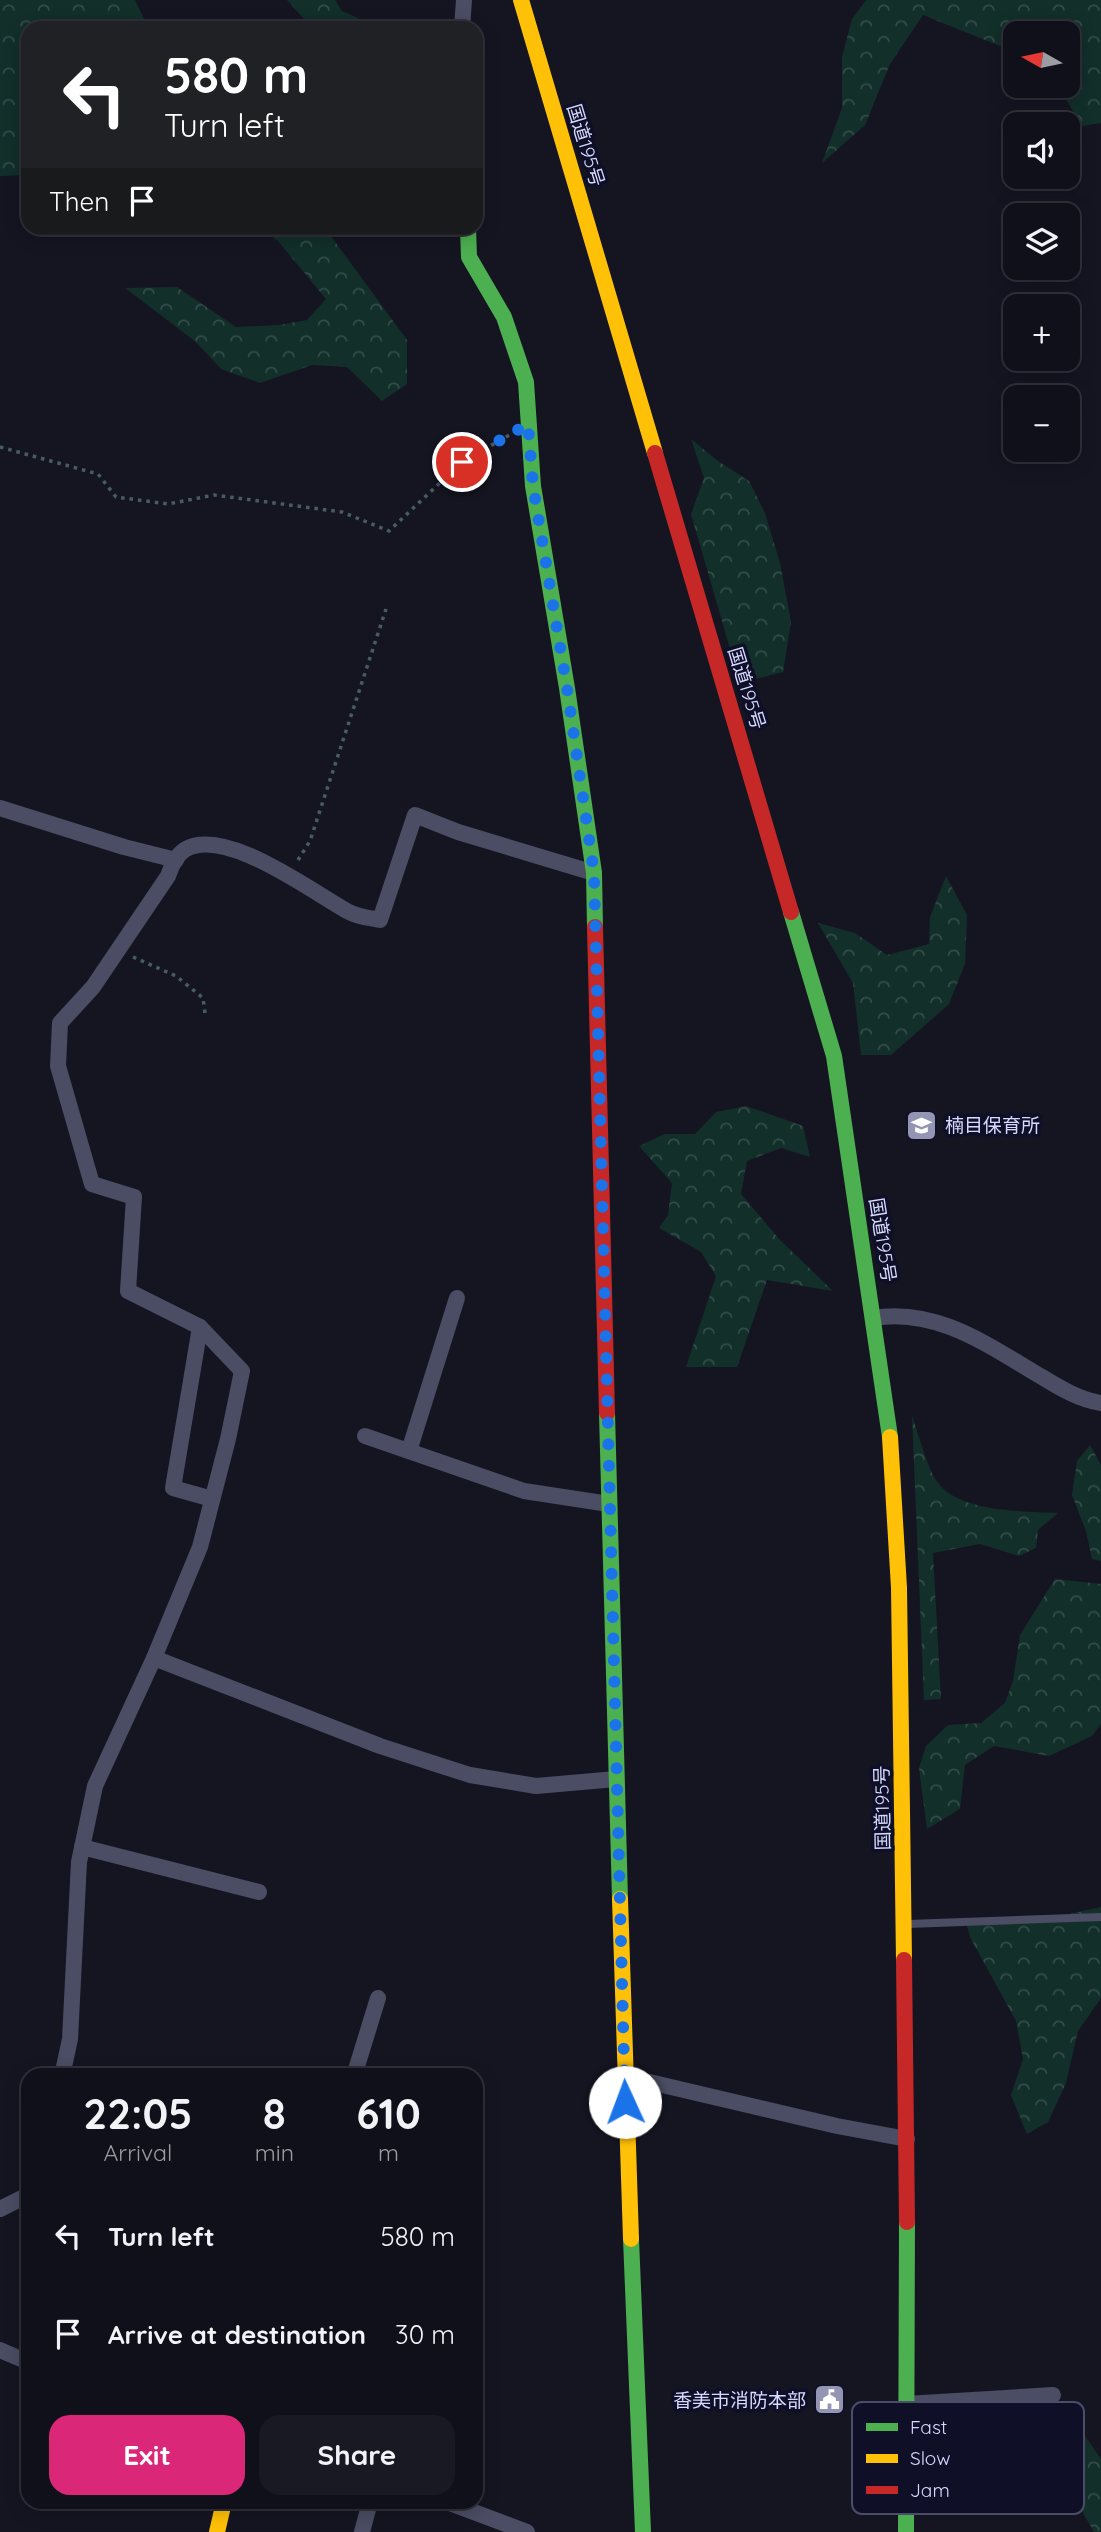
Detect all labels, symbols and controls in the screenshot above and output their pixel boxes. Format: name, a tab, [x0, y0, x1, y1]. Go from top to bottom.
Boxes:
north arrow	[1003, 21, 1080, 98]
map controls	[1003, 21, 1080, 462]
text: 580 m	[164, 44, 308, 105]
icon: left	[49, 49, 140, 140]
street label: 国道195号	[562, 101, 610, 189]
text: Turn left	[164, 105, 285, 145]
button: sound	[1003, 112, 1080, 189]
icon: arrive	[123, 182, 161, 220]
text: Then	[49, 185, 109, 218]
button: layers	[1003, 203, 1080, 280]
button: +	[1003, 294, 1080, 371]
button: −	[1003, 385, 1080, 462]
pin	[432, 432, 492, 492]
icon: arrive	[443, 443, 481, 481]
street label: 国道195号	[723, 644, 771, 732]
school or university icon: 楠目保育所	[905, 1108, 939, 1142]
place label: 楠目保育所	[945, 1113, 1040, 1137]
street label: 国道195号	[864, 1196, 902, 1284]
street label: 国道195号	[869, 1765, 895, 1851]
position arrow	[588, 2065, 662, 2139]
text: 22:05	[83, 2087, 193, 2140]
text: 8	[263, 2087, 286, 2140]
text: 610	[356, 2087, 421, 2140]
text: Arrival	[103, 2138, 172, 2167]
text: min	[255, 2138, 294, 2167]
text: m	[378, 2138, 399, 2167]
icon: left	[49, 2217, 87, 2255]
text: Turn left	[108, 2220, 215, 2253]
text: 580 m	[381, 2220, 455, 2253]
icon: arrive	[49, 2315, 87, 2353]
text: Arrive at destination	[108, 2318, 366, 2351]
text: 30 m	[395, 2318, 455, 2351]
public building icon: 香美市消防本部	[812, 2383, 846, 2417]
place label: 香美市消防本部	[673, 2388, 806, 2412]
legend	[852, 2402, 1084, 2514]
button: Exit	[49, 2415, 245, 2495]
button: Share	[259, 2415, 455, 2495]
text: Fast	[910, 2415, 947, 2439]
text: Slow	[910, 2446, 951, 2470]
text: Jam	[910, 2478, 950, 2502]

